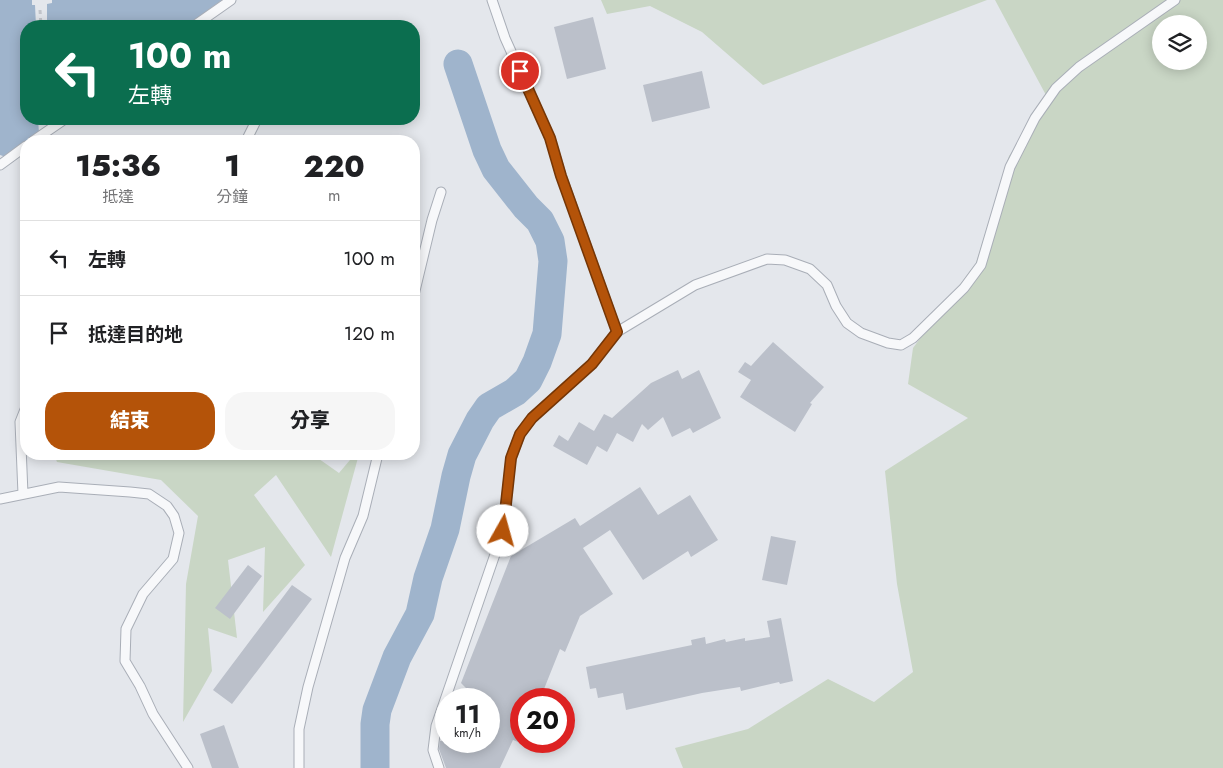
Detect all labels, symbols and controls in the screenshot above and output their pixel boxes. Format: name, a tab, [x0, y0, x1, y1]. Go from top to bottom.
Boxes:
map controls	[1152, 15, 1207, 70]
button: layers	[1152, 15, 1207, 70]
text: 100 m	[128, 31, 231, 81]
icon: left	[45, 40, 110, 105]
pin	[499, 50, 541, 92]
icon: arrive	[506, 57, 534, 85]
text: 左轉	[128, 79, 172, 111]
text: 15:36	[75, 144, 161, 187]
text: 1	[224, 144, 240, 187]
text: 220	[303, 145, 365, 188]
text: m	[328, 184, 340, 207]
text: 抵達	[102, 185, 134, 208]
text: 分鐘	[216, 185, 248, 208]
icon: left	[45, 244, 73, 272]
text: 100 m	[343, 245, 395, 272]
text: 左轉	[88, 246, 126, 273]
icon: arrive	[45, 319, 73, 347]
text: 120 m	[344, 320, 395, 347]
text: 抵達目的地	[88, 321, 183, 348]
button: 結束	[45, 392, 215, 450]
button: 分享	[225, 392, 395, 450]
position arrow	[476, 504, 528, 556]
speed limit sign: 20	[510, 688, 575, 753]
text: 11	[455, 696, 480, 732]
text: km/h	[454, 724, 481, 742]

